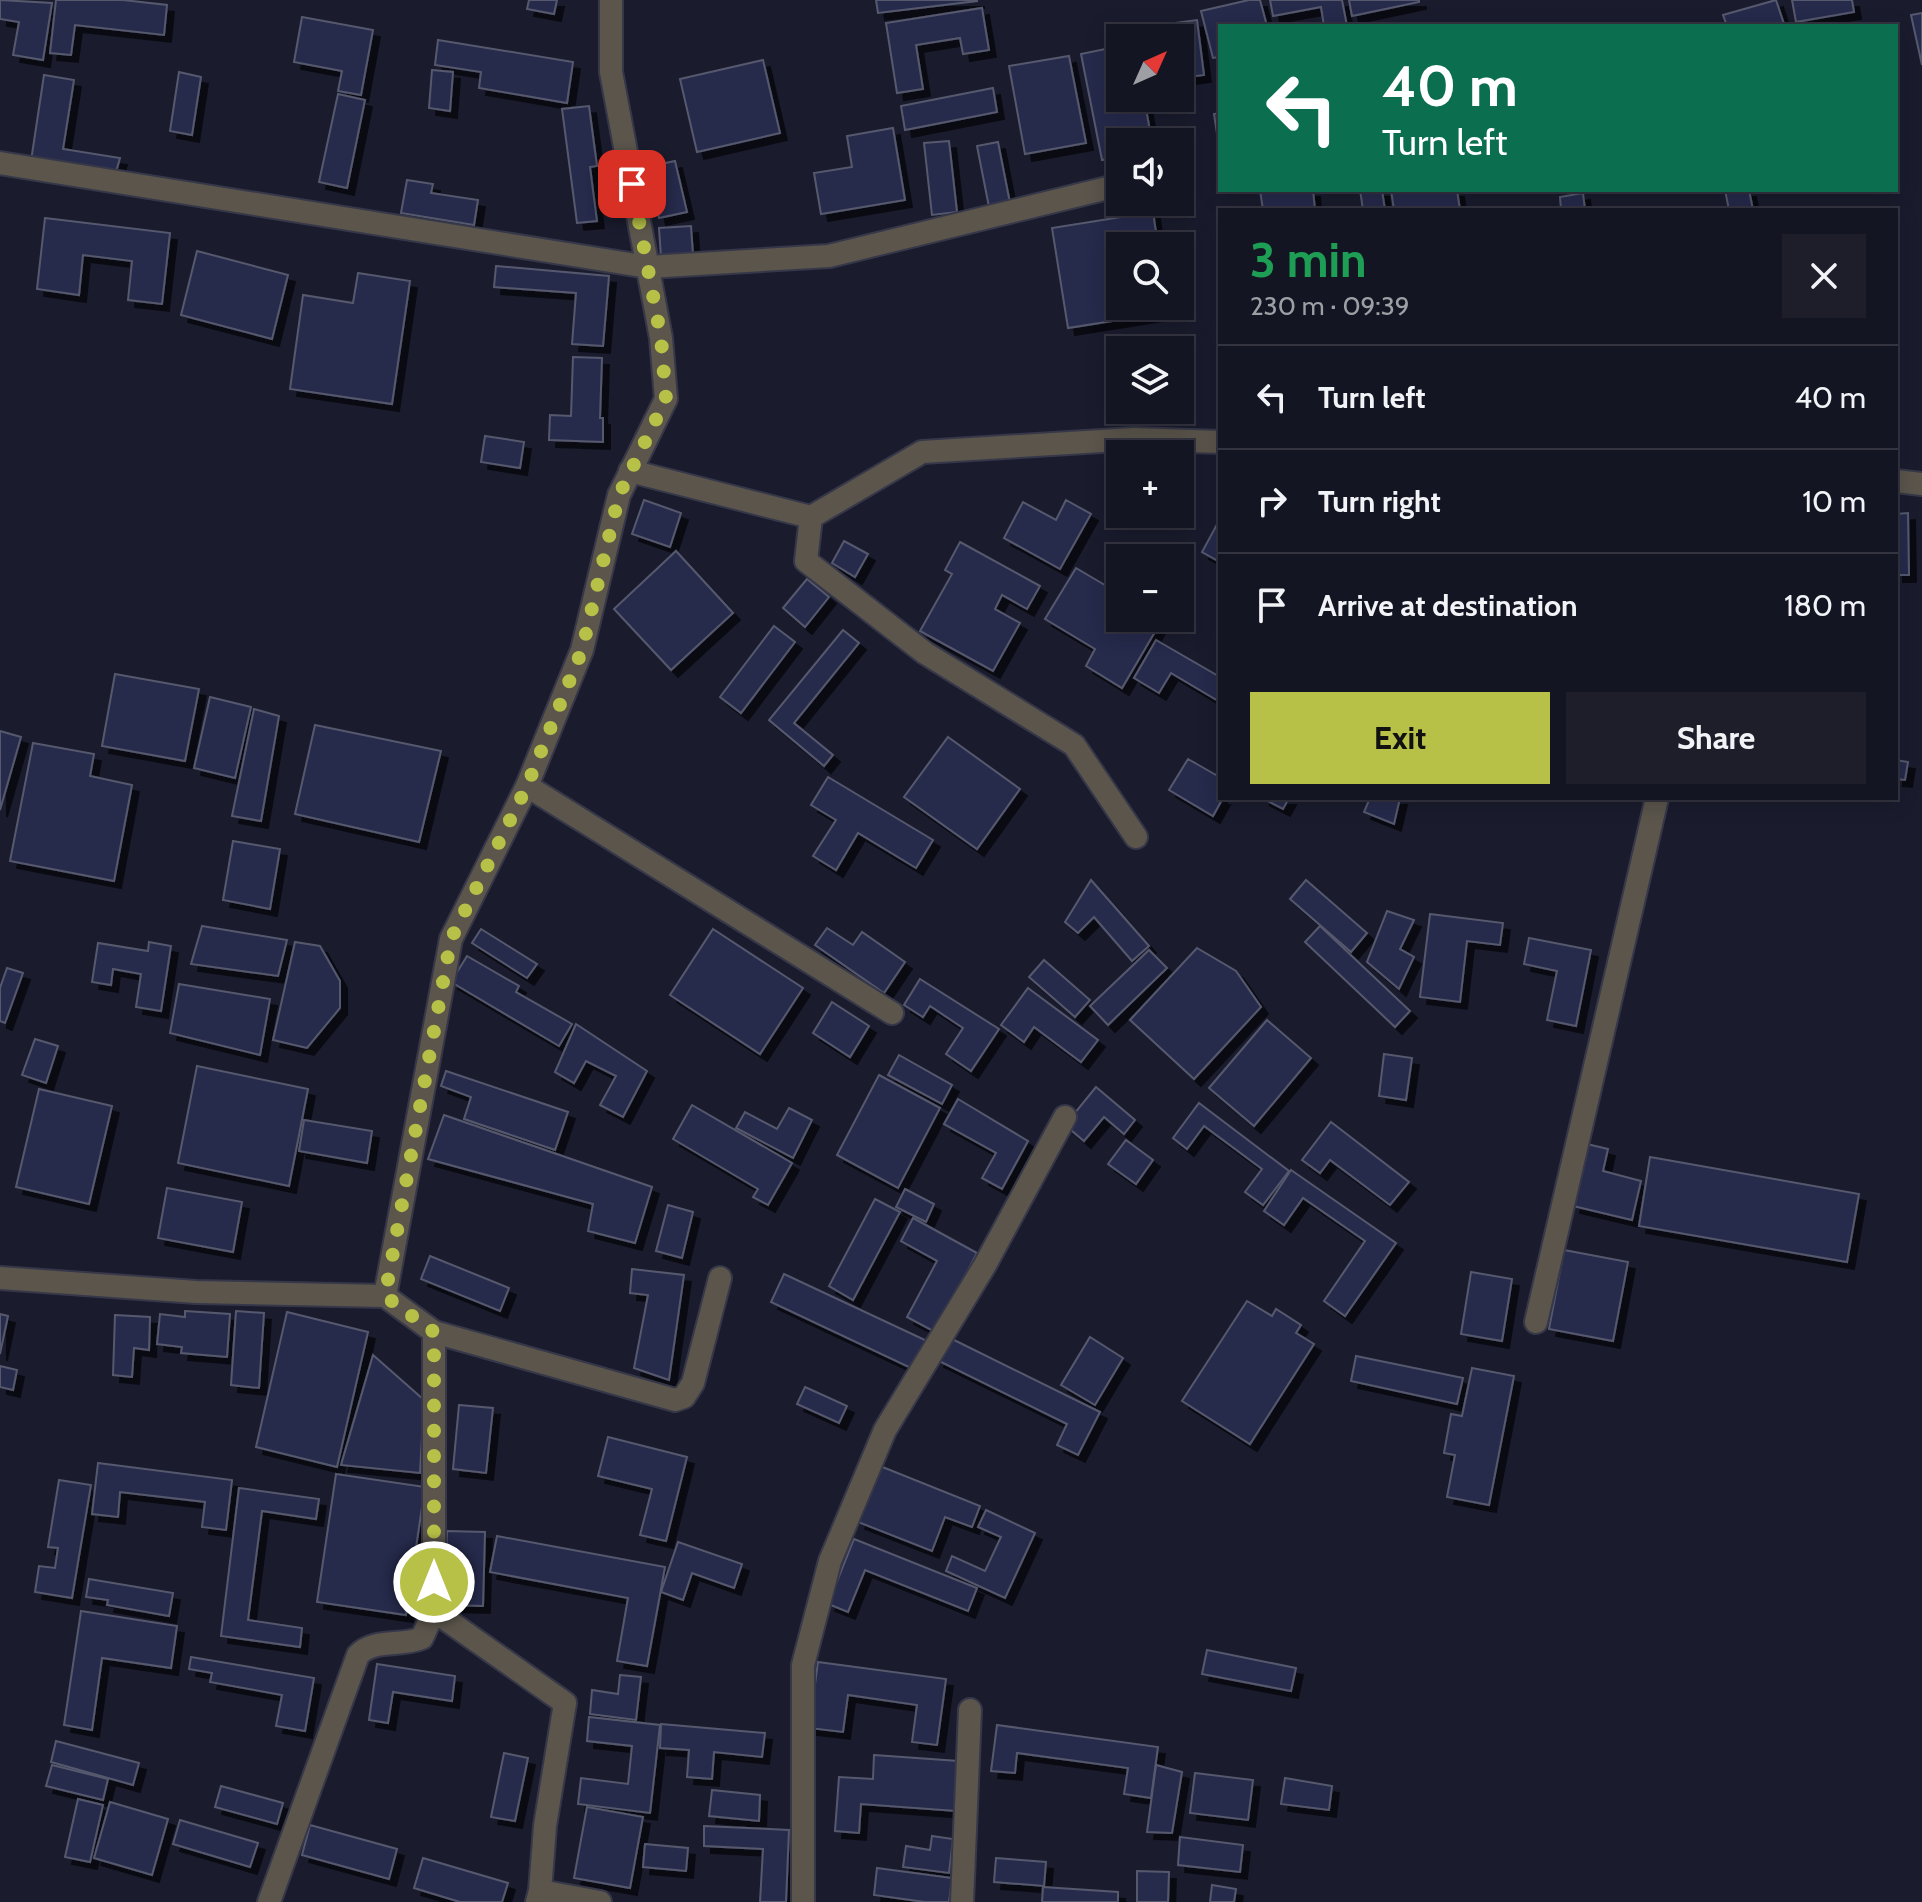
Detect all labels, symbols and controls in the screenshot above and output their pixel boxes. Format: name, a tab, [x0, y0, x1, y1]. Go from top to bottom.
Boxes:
north arrow	[1106, 24, 1194, 112]
map controls	[1106, 24, 1194, 632]
text: 40 m	[1382, 52, 1518, 120]
icon: left	[1250, 56, 1354, 160]
text: Turn left	[1382, 120, 1507, 164]
button: sound	[1106, 128, 1194, 216]
pin	[598, 150, 666, 218]
icon: arrive	[610, 162, 654, 206]
text: 3 min	[1250, 231, 1366, 289]
button: search	[1106, 232, 1194, 320]
button: close	[1782, 234, 1866, 318]
text: 230 m · 09:39	[1250, 290, 1410, 322]
button: layers	[1106, 336, 1194, 424]
icon: left	[1250, 375, 1294, 419]
text: Turn left	[1318, 379, 1426, 416]
text: 40 m	[1795, 379, 1866, 416]
button: +	[1106, 440, 1194, 528]
icon: right	[1250, 479, 1294, 523]
text: Turn right	[1318, 483, 1441, 520]
text: 10 m	[1802, 483, 1866, 520]
button: −	[1106, 544, 1194, 632]
icon: arrive	[1250, 583, 1294, 627]
text: Arrive at destination	[1318, 587, 1578, 624]
text: 180 m	[1784, 587, 1866, 624]
button: Exit	[1250, 692, 1550, 784]
button: Share	[1566, 692, 1866, 784]
position arrow	[392, 1540, 476, 1624]

